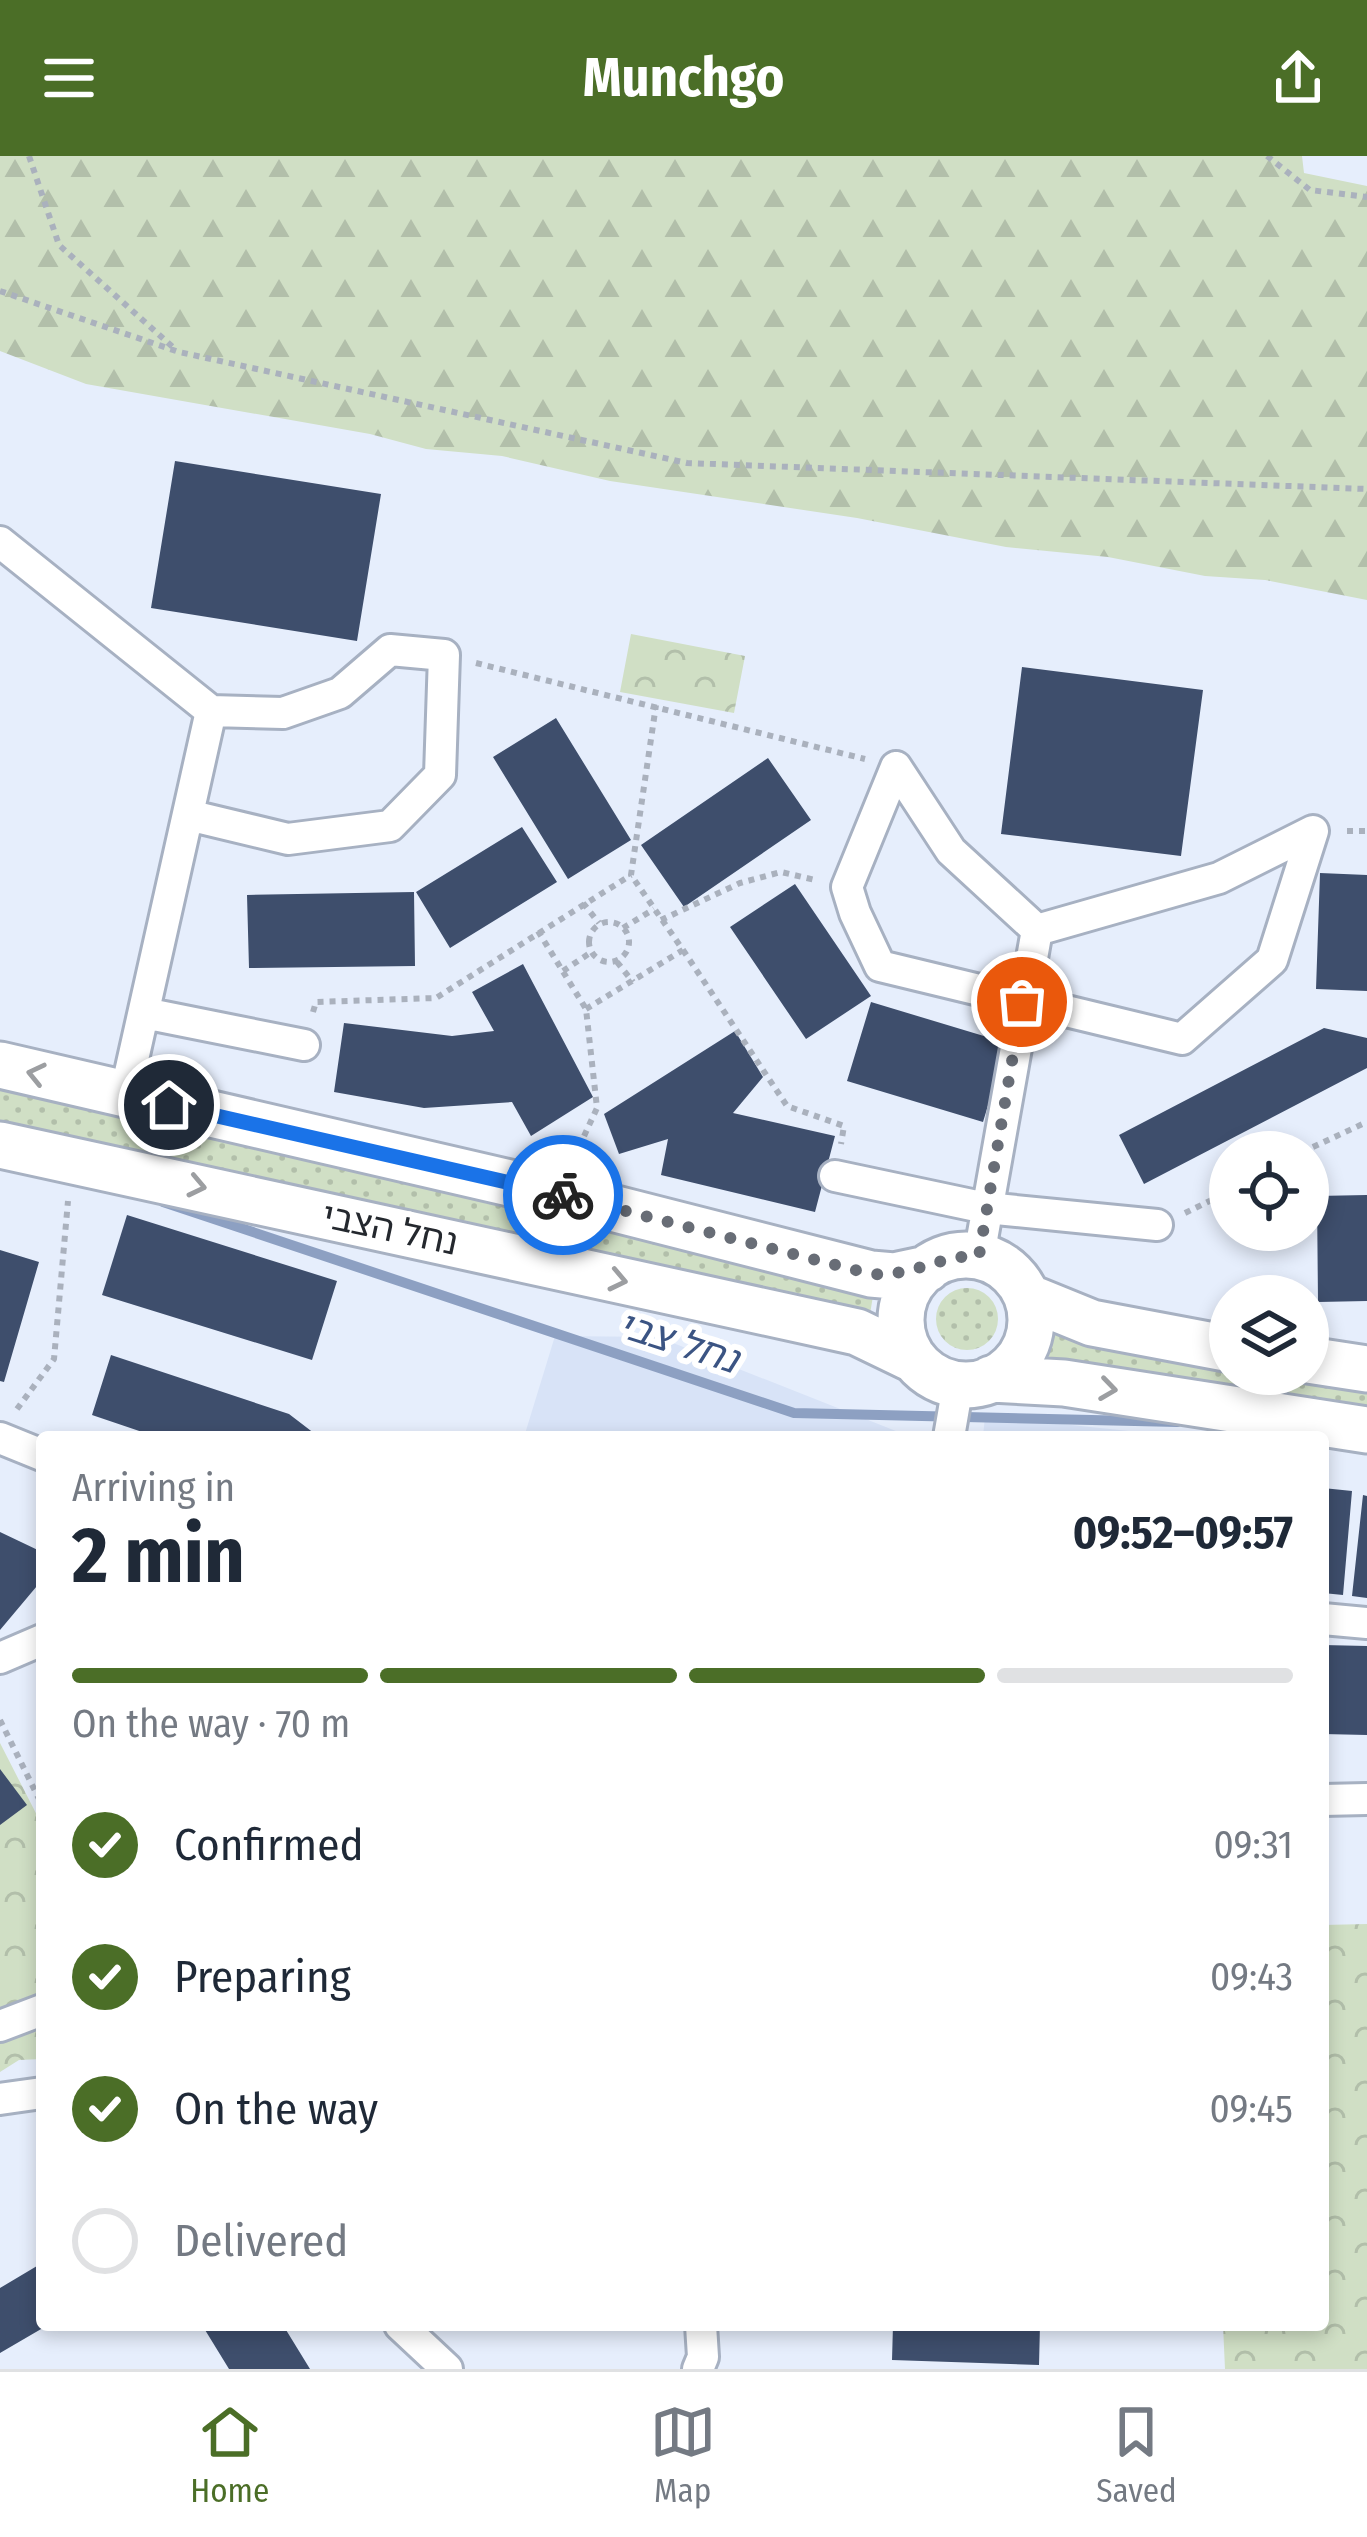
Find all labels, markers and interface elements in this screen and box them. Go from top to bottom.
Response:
icon: menu [36,45,102,111]
icon: share [1265,45,1331,111]
text: Munchgo [583,46,784,110]
pin [971,951,1073,1053]
icon: bag [989,969,1055,1035]
pin [118,1054,220,1156]
one-way arrow [27,1063,47,1088]
icon: home [136,1072,202,1138]
map controls [1209,1131,1329,1395]
button: locate [1209,1131,1329,1251]
courier [503,1135,623,1255]
icon: bike [530,1162,596,1228]
one-way arrow [186,1173,206,1198]
street label: נחל הצבי [318,1193,462,1265]
one-way arrow [608,1266,628,1291]
button: layers [1209,1275,1329,1395]
water label: נחל צבי [612,1301,746,1384]
one-way arrow [1098,1375,1117,1401]
text: Arriving in [72,1465,235,1511]
text: 09:52–09:57 [1073,1506,1293,1560]
text: 2 min [72,1509,245,1603]
text: On the way · 70 m [72,1701,350,1747]
icon: check [72,1812,138,1878]
text: Confirmed [174,1818,364,1872]
text: 09:31 [1214,1822,1293,1868]
icon: check [72,1944,138,2010]
text: Preparing [174,1950,351,2004]
text: 09:43 [1210,1954,1293,2000]
icon: check [72,2076,138,2142]
text: On the way [174,2082,378,2136]
text: 09:45 [1210,2086,1293,2132]
text: Delivered [174,2214,348,2268]
tab: Home [190,2399,269,2511]
tab: Map [650,2399,716,2511]
tab: Saved [1096,2399,1177,2511]

